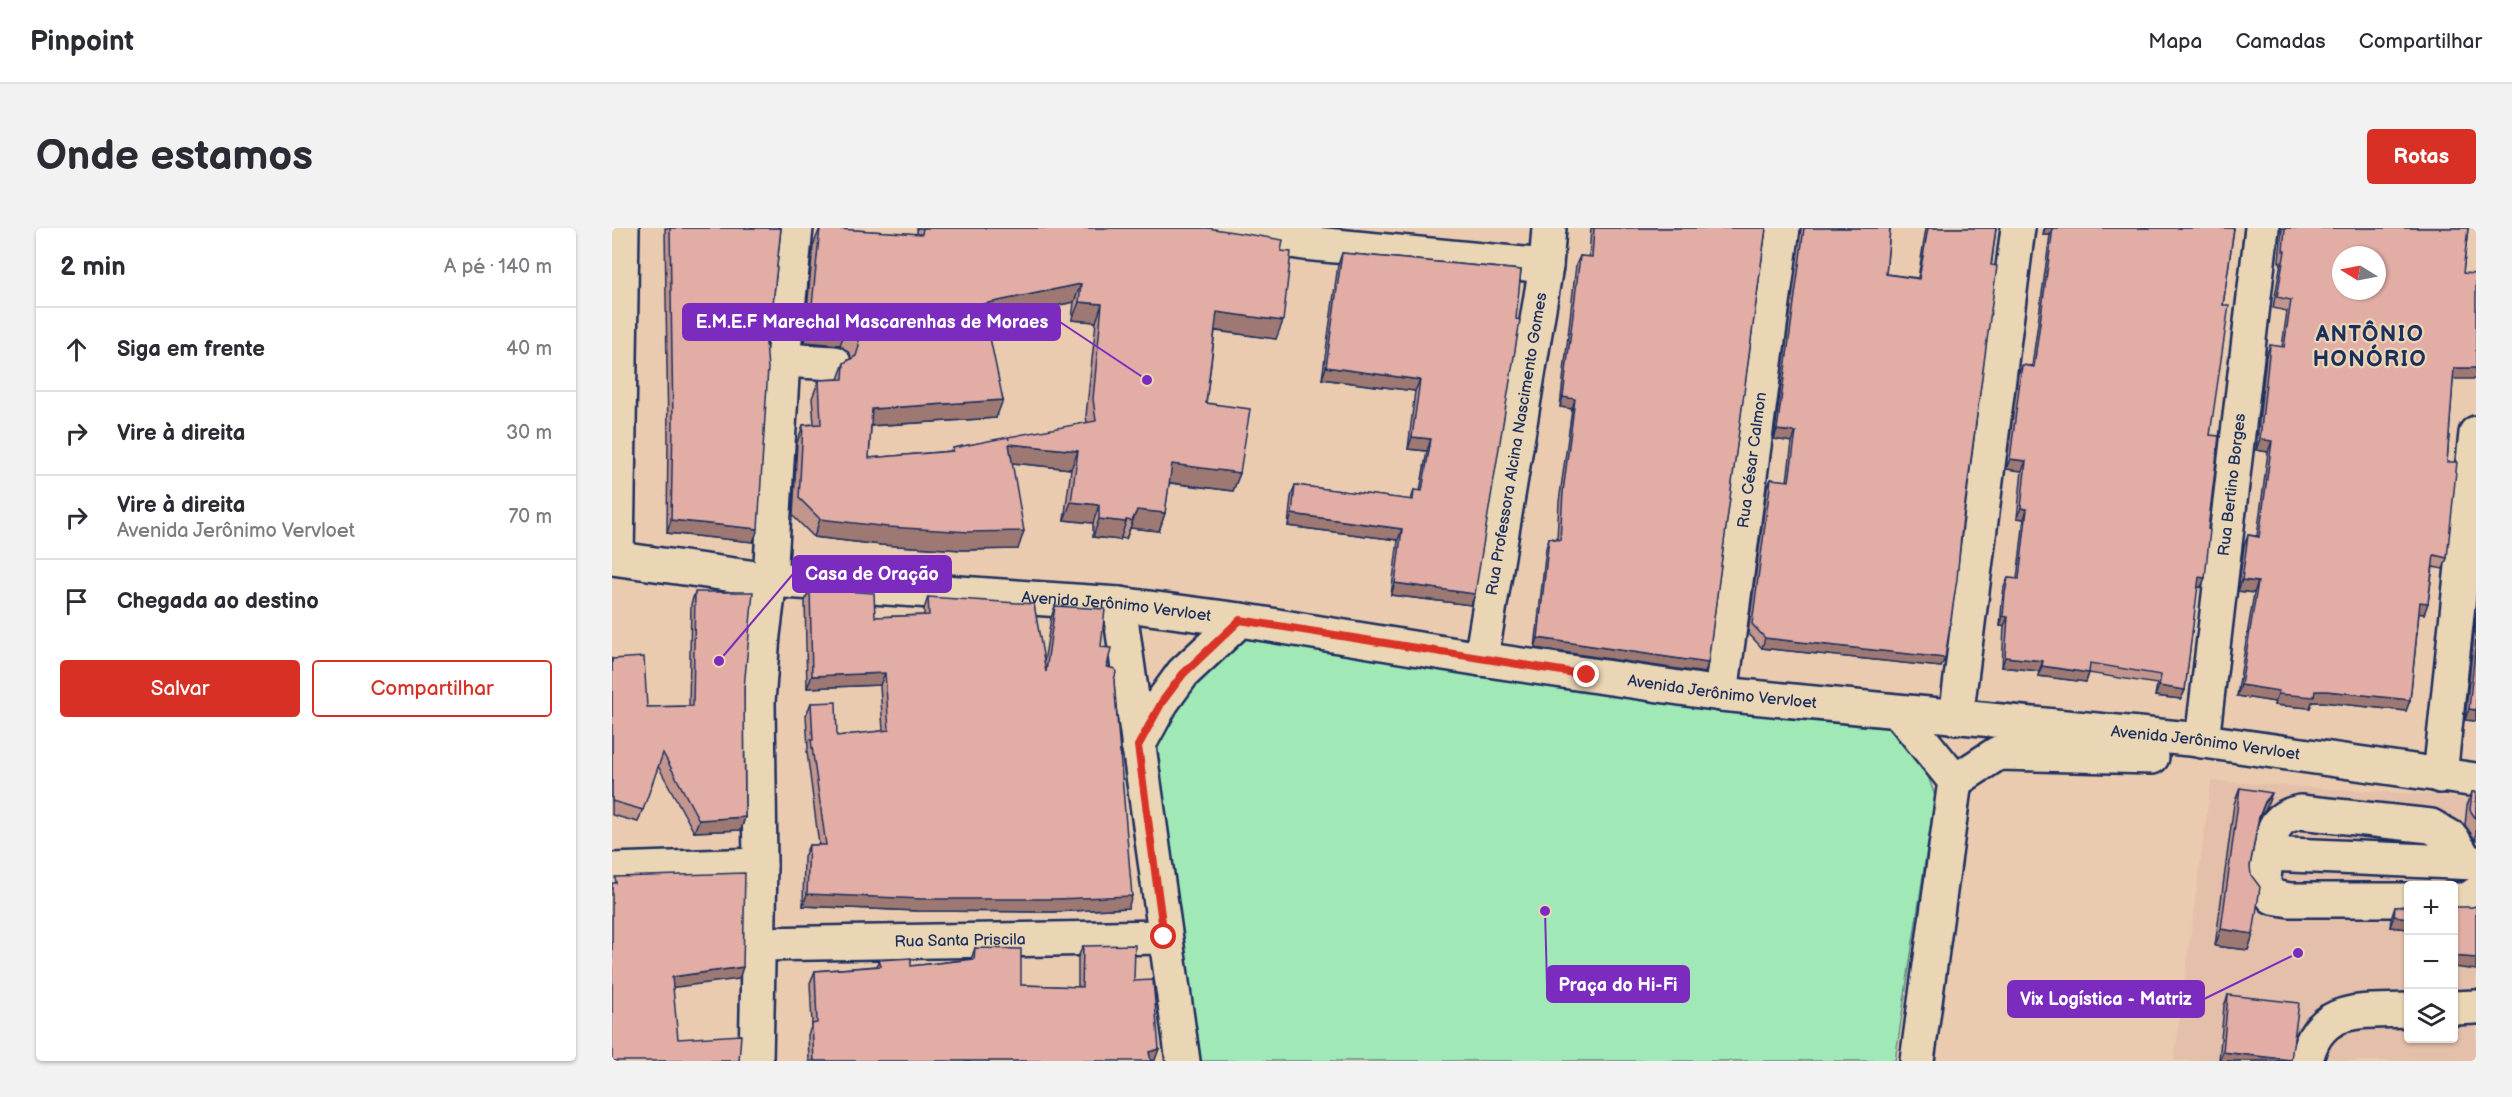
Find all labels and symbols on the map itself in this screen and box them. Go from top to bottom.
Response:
north arrow [2332,246,2386,300]
street label: Rua Professora Alcina Nascimento Gomes [1482,291,1551,597]
callout: E.M.E.F Marechal Mascarenhas de Moraes [683,304,1060,340]
text: E.M.E.F Marechal Mascarenhas de Moraes [696,312,1048,333]
district label: ANTÔNIO HONÓRIO [2313,320,2427,373]
street label: Rua César Calmon [1734,391,1771,529]
street label: Rua Bertino Borges [2214,412,2250,557]
callout: Casa de Oração [793,556,951,592]
text: Casa de Oração [805,564,939,585]
street label: Avenida Jerônimo Vervloet [1021,588,1212,626]
route end [1573,661,1599,687]
street label: Avenida Jerônimo Vervloet [1626,671,1818,713]
street label: Avenida Jerônimo Vervloet [2110,722,2301,764]
route start [1150,923,1176,949]
street label: Rua Santa Priscila [894,930,1026,951]
callout: Praça do Hi-Fi [1547,966,1689,1002]
text: Praça do Hi-Fi [1559,975,1677,996]
callout: Vix Logística - Matriz [2008,981,2204,1017]
text: Vix Logística - Matriz [2020,989,2192,1010]

